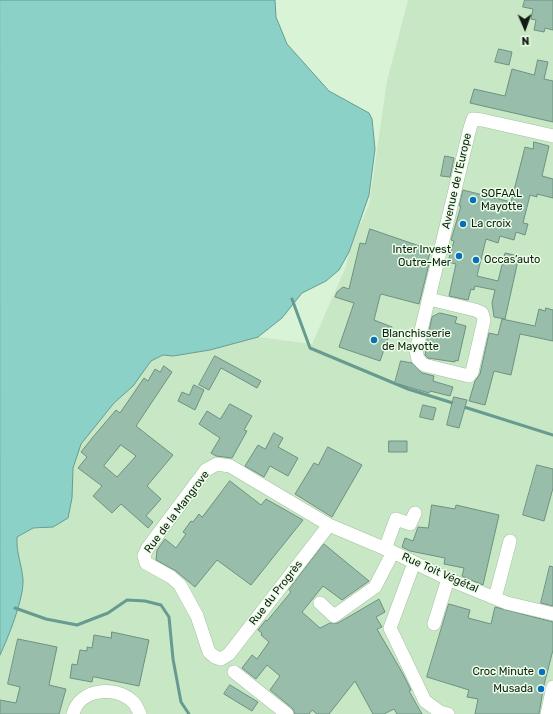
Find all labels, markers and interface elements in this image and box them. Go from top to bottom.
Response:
north arrow [505,8,545,48]
text: N [521,34,530,47]
street label: Avenue de l’Europe [440,132,474,230]
place label: SOFAAL Mayotte [481,187,523,213]
marker: SOFAAL Mayotte [468,195,478,205]
place label: La croix [471,217,511,231]
marker: La croix [458,219,468,229]
place label: Inter Invest Outre-Mer [393,243,451,269]
marker: Inter Invest Outre-Mer [454,251,464,261]
place label: Occas’auto [484,253,540,267]
marker: Occas’auto [471,255,481,265]
place label: Blanchisserie de Mayotte [382,327,451,353]
marker: Blanchisserie de Mayotte [369,335,379,345]
street label: Rue de la Mangrove [142,468,212,556]
street label: Rue Toit Végétal [400,550,480,596]
street label: Rue du Progrès [247,558,305,628]
place label: Croc Minute [472,665,534,679]
marker: Croc Minute [537,667,547,677]
place label: Musada [493,682,533,696]
marker: Musada [536,684,546,694]

